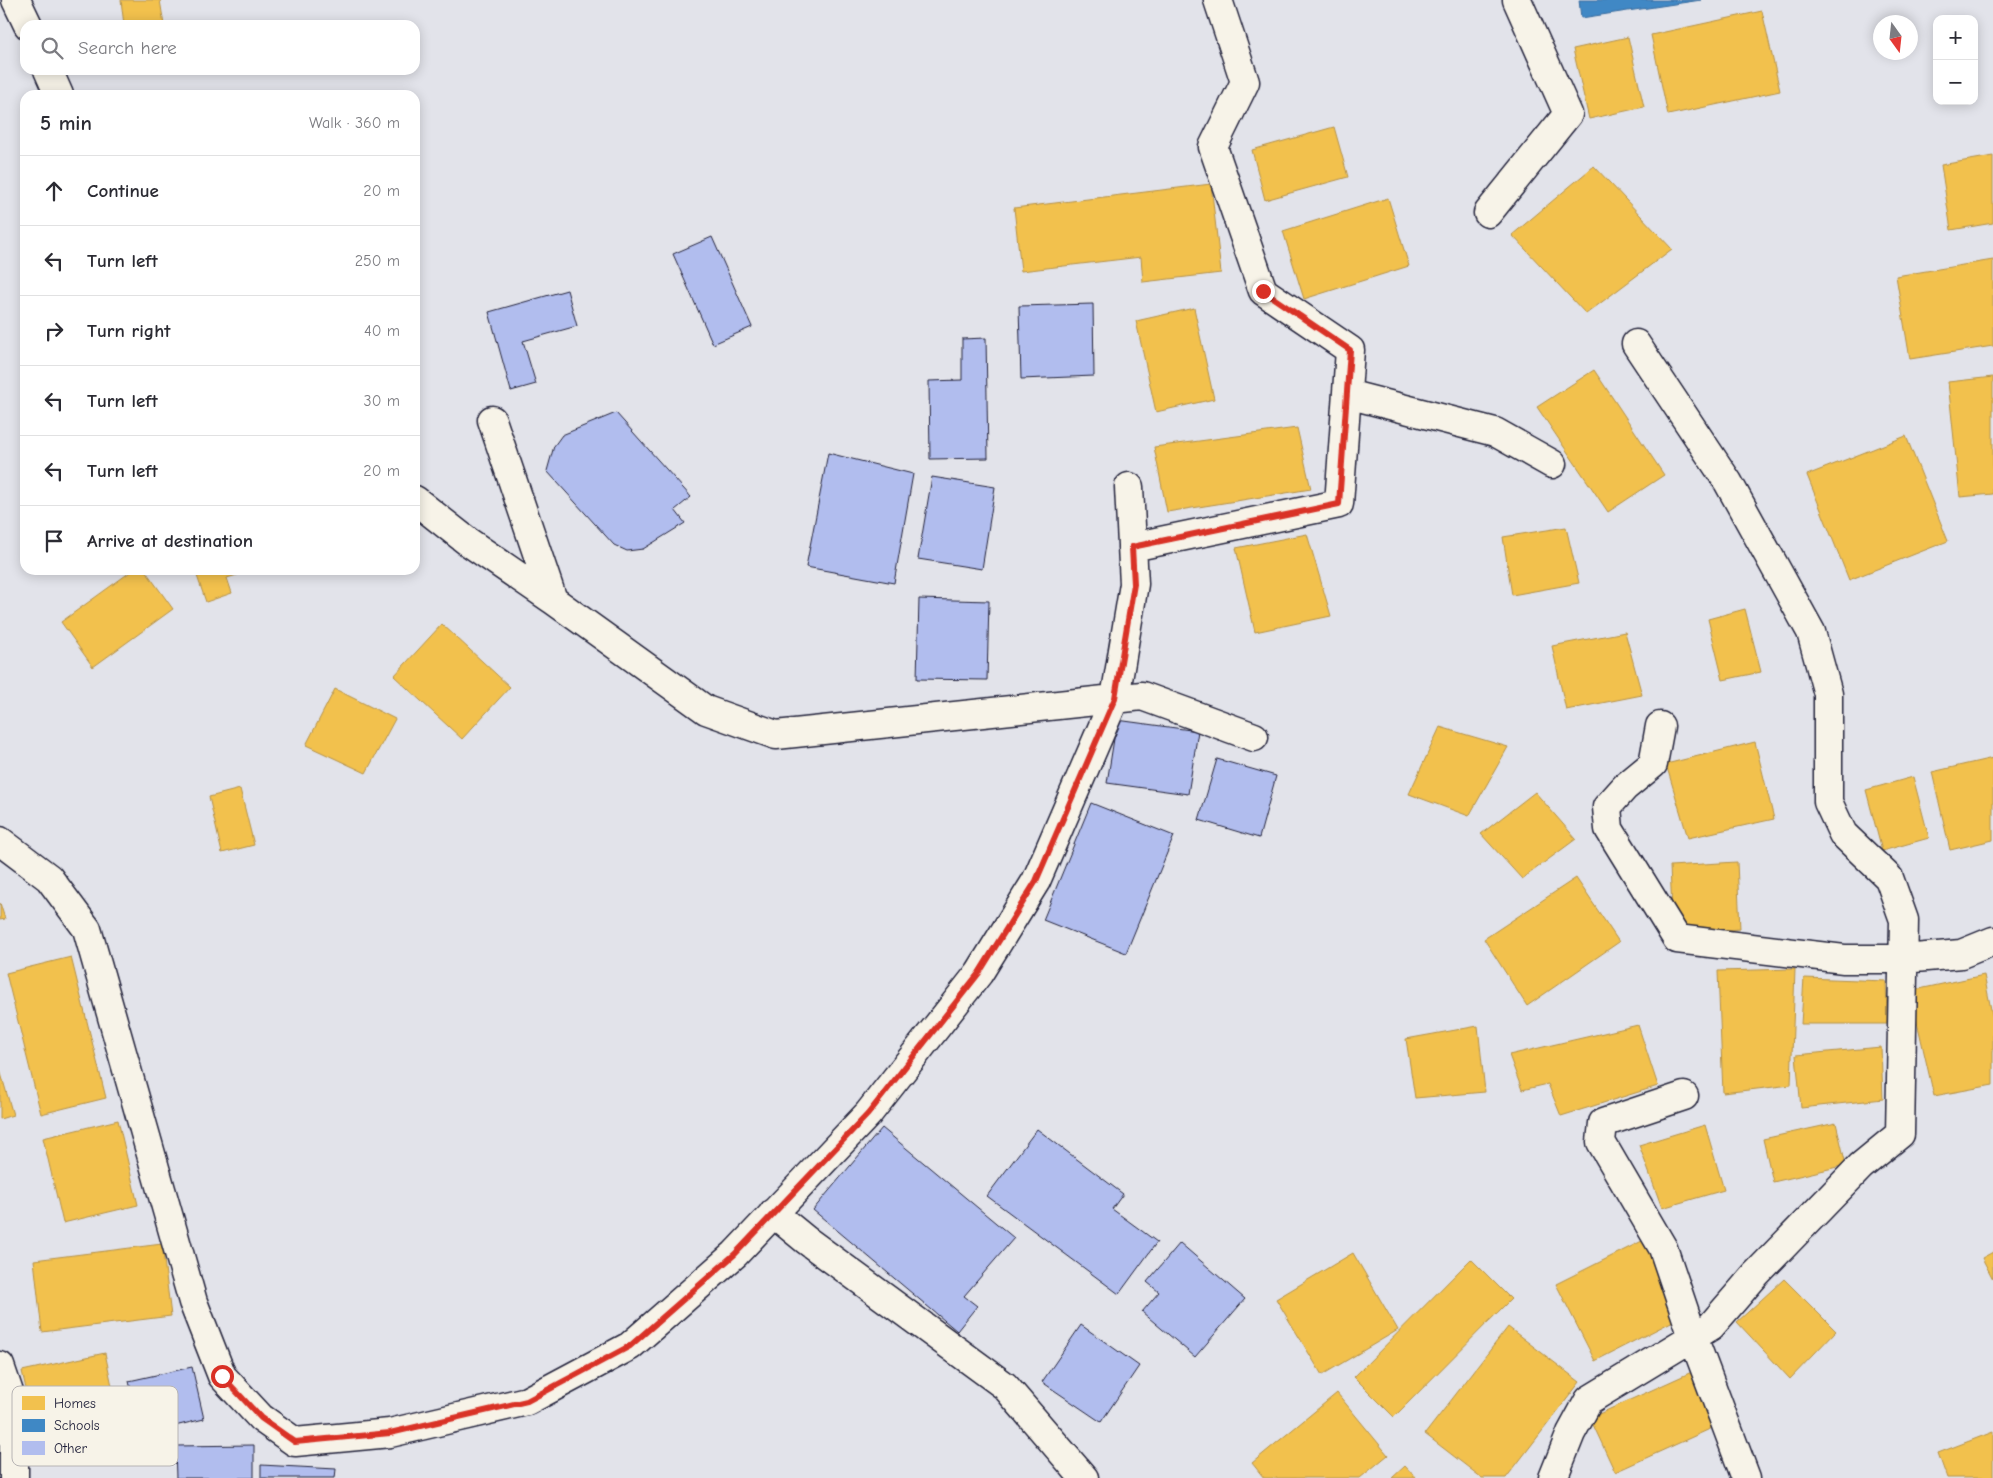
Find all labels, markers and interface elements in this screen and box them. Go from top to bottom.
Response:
north arrow [1873,15,1918,60]
map controls [1933,15,1978,105]
button: + [1933,15,1978,60]
search box [20,20,420,75]
icon: search [38,34,66,62]
text: Search here [78,37,177,59]
button: − [1933,60,1978,105]
text: 5 min [40,111,92,135]
text: Walk · 360 m [309,114,400,132]
icon: ahead [40,177,68,205]
text: Continue [87,180,159,202]
text: 20 m [363,182,400,200]
icon: left [40,247,68,275]
text: Turn left [87,250,158,272]
text: 250 m [355,252,400,270]
route end [1252,280,1275,303]
icon: right [40,317,68,345]
text: Turn right [87,320,171,342]
text: 40 m [364,322,400,340]
icon: left [40,387,68,415]
text: Turn left [87,390,158,412]
text: 30 m [364,392,400,410]
icon: left [40,457,68,485]
text: Turn left [87,460,158,482]
text: 20 m [363,462,400,480]
icon: arrive [40,527,68,555]
text: Arrive at destination [87,530,253,552]
route start [211,1365,234,1388]
legend [12,1386,178,1466]
text: Homes [54,1395,96,1412]
text: Schools [54,1417,100,1434]
text: Other [54,1440,88,1457]

